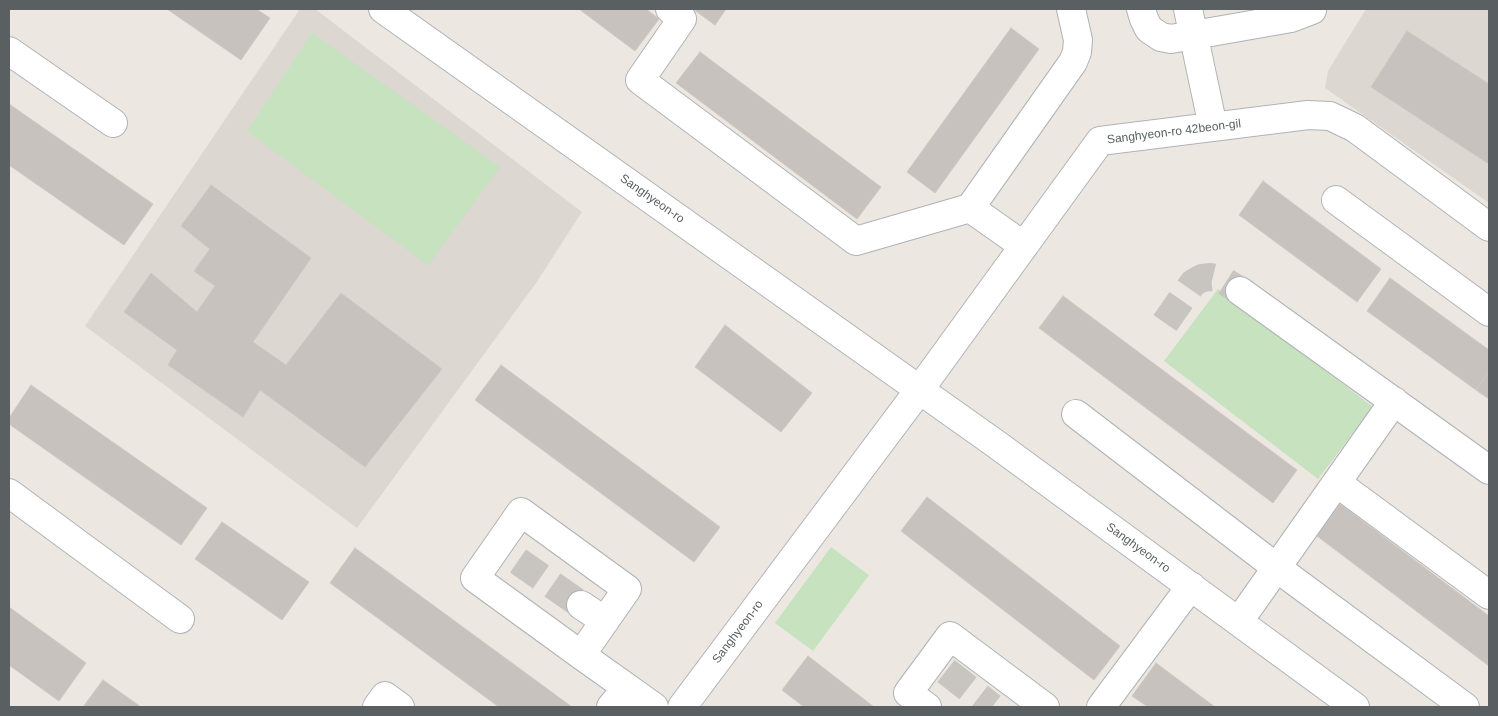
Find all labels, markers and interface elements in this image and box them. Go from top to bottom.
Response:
street label: Sanghyeon-ro 42beon-gil [1106,117,1242,147]
street label: Sanghyeon-ro [617,171,687,227]
street label: Sanghyeon-ro [1103,520,1173,576]
street label: Sanghyeon-ro [710,598,766,666]

